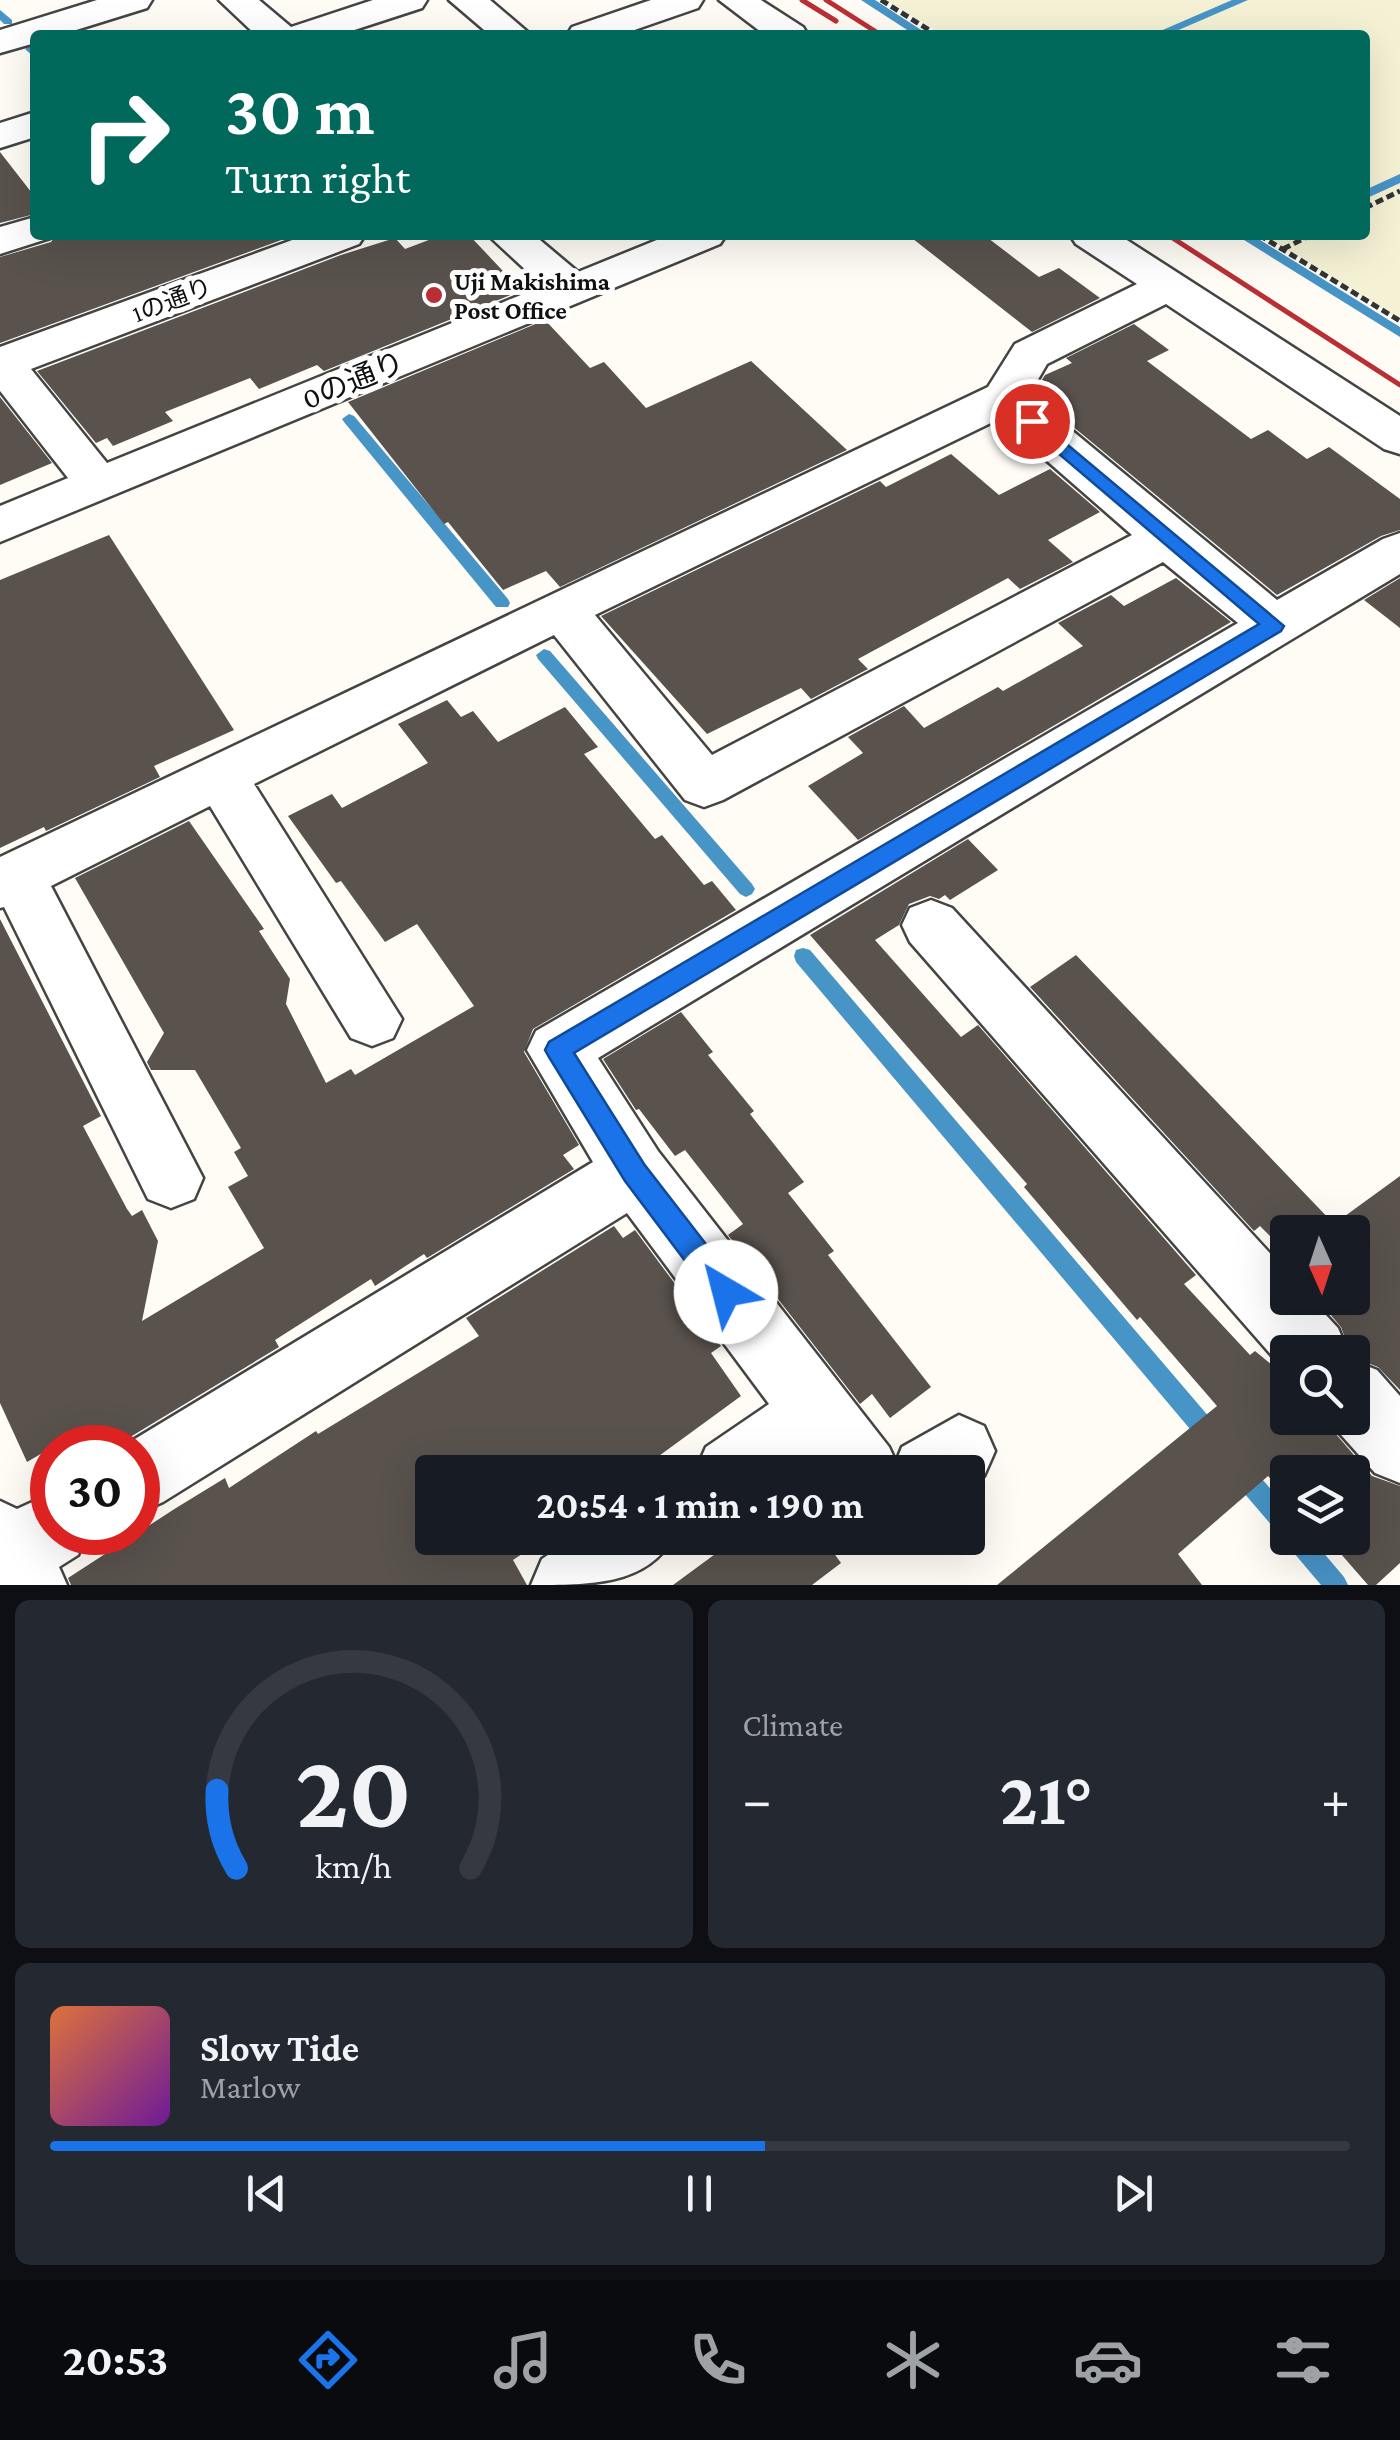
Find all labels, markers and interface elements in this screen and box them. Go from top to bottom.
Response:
icon: right [60,70,190,200]
text: 30 m [225,71,374,149]
text: Turn right [225,153,410,203]
place label: Uji Makishima Post Office [454,268,611,324]
street label: 1の通り [128,272,216,328]
marker: Uji Makishima Post Office [423,284,445,306]
street label: 0の通り [297,345,409,415]
pin [990,379,1075,464]
icon: arrive [1005,394,1060,449]
north arrow [1270,1215,1370,1315]
map controls [1270,1215,1370,1555]
position arrow [674,1240,778,1344]
button: search [1270,1335,1370,1435]
speed limit sign: 30 [30,1425,160,1555]
button: layers [1270,1455,1370,1555]
text: 20:54 · 1 min · 190 m [536,1484,864,1526]
text: Climate [743,1707,843,1743]
text: 20 [296,1733,412,1848]
text: 21° [1000,1757,1093,1840]
text: − [743,1769,772,1830]
text: + [1321,1769,1350,1830]
text: km/h [315,1846,392,1886]
text: Slow Tide [200,2027,359,2069]
text: Marlow [200,2069,300,2105]
icon: previous [239,2166,294,2221]
icon: pause [672,2166,727,2221]
icon: next [1106,2166,1161,2221]
icon: directions [293,2325,363,2395]
icon: music [488,2325,558,2395]
icon: phone [683,2325,753,2395]
icon: climate [878,2325,948,2395]
icon: car [1073,2325,1143,2395]
icon: filters [1268,2325,1338,2395]
text: 20:53 [62,2335,168,2385]

